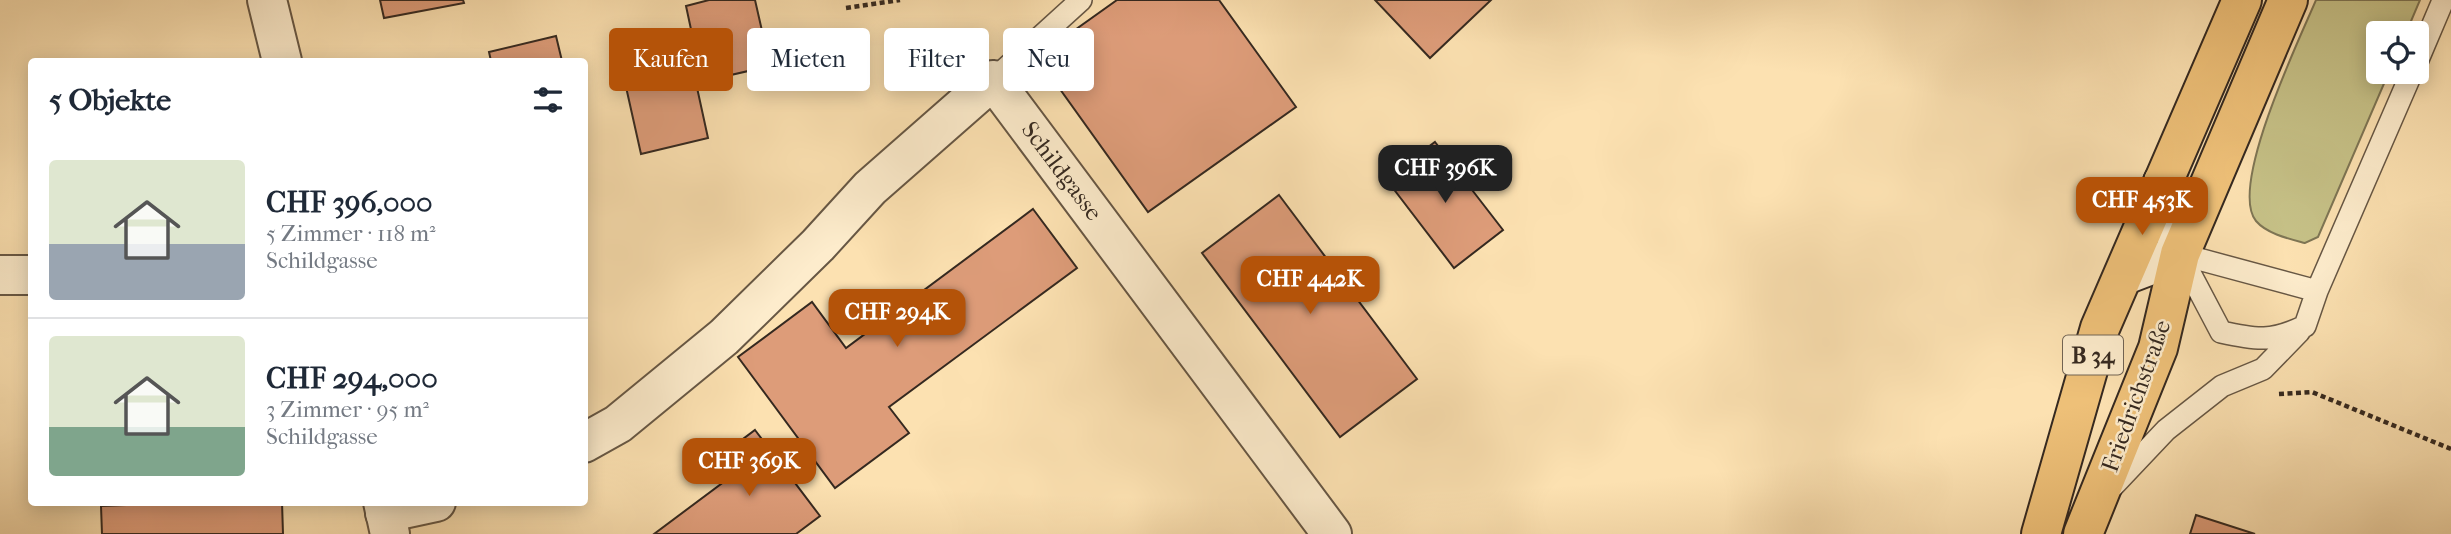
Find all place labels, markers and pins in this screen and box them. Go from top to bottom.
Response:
pin: CHF 396K [1373,146,1517,205]
pin: CHF 453K [2070,177,2214,237]
pin: CHF 442K [1238,256,1382,316]
pin: CHF 294K [825,290,969,349]
pin: CHF 369K [677,438,821,498]

